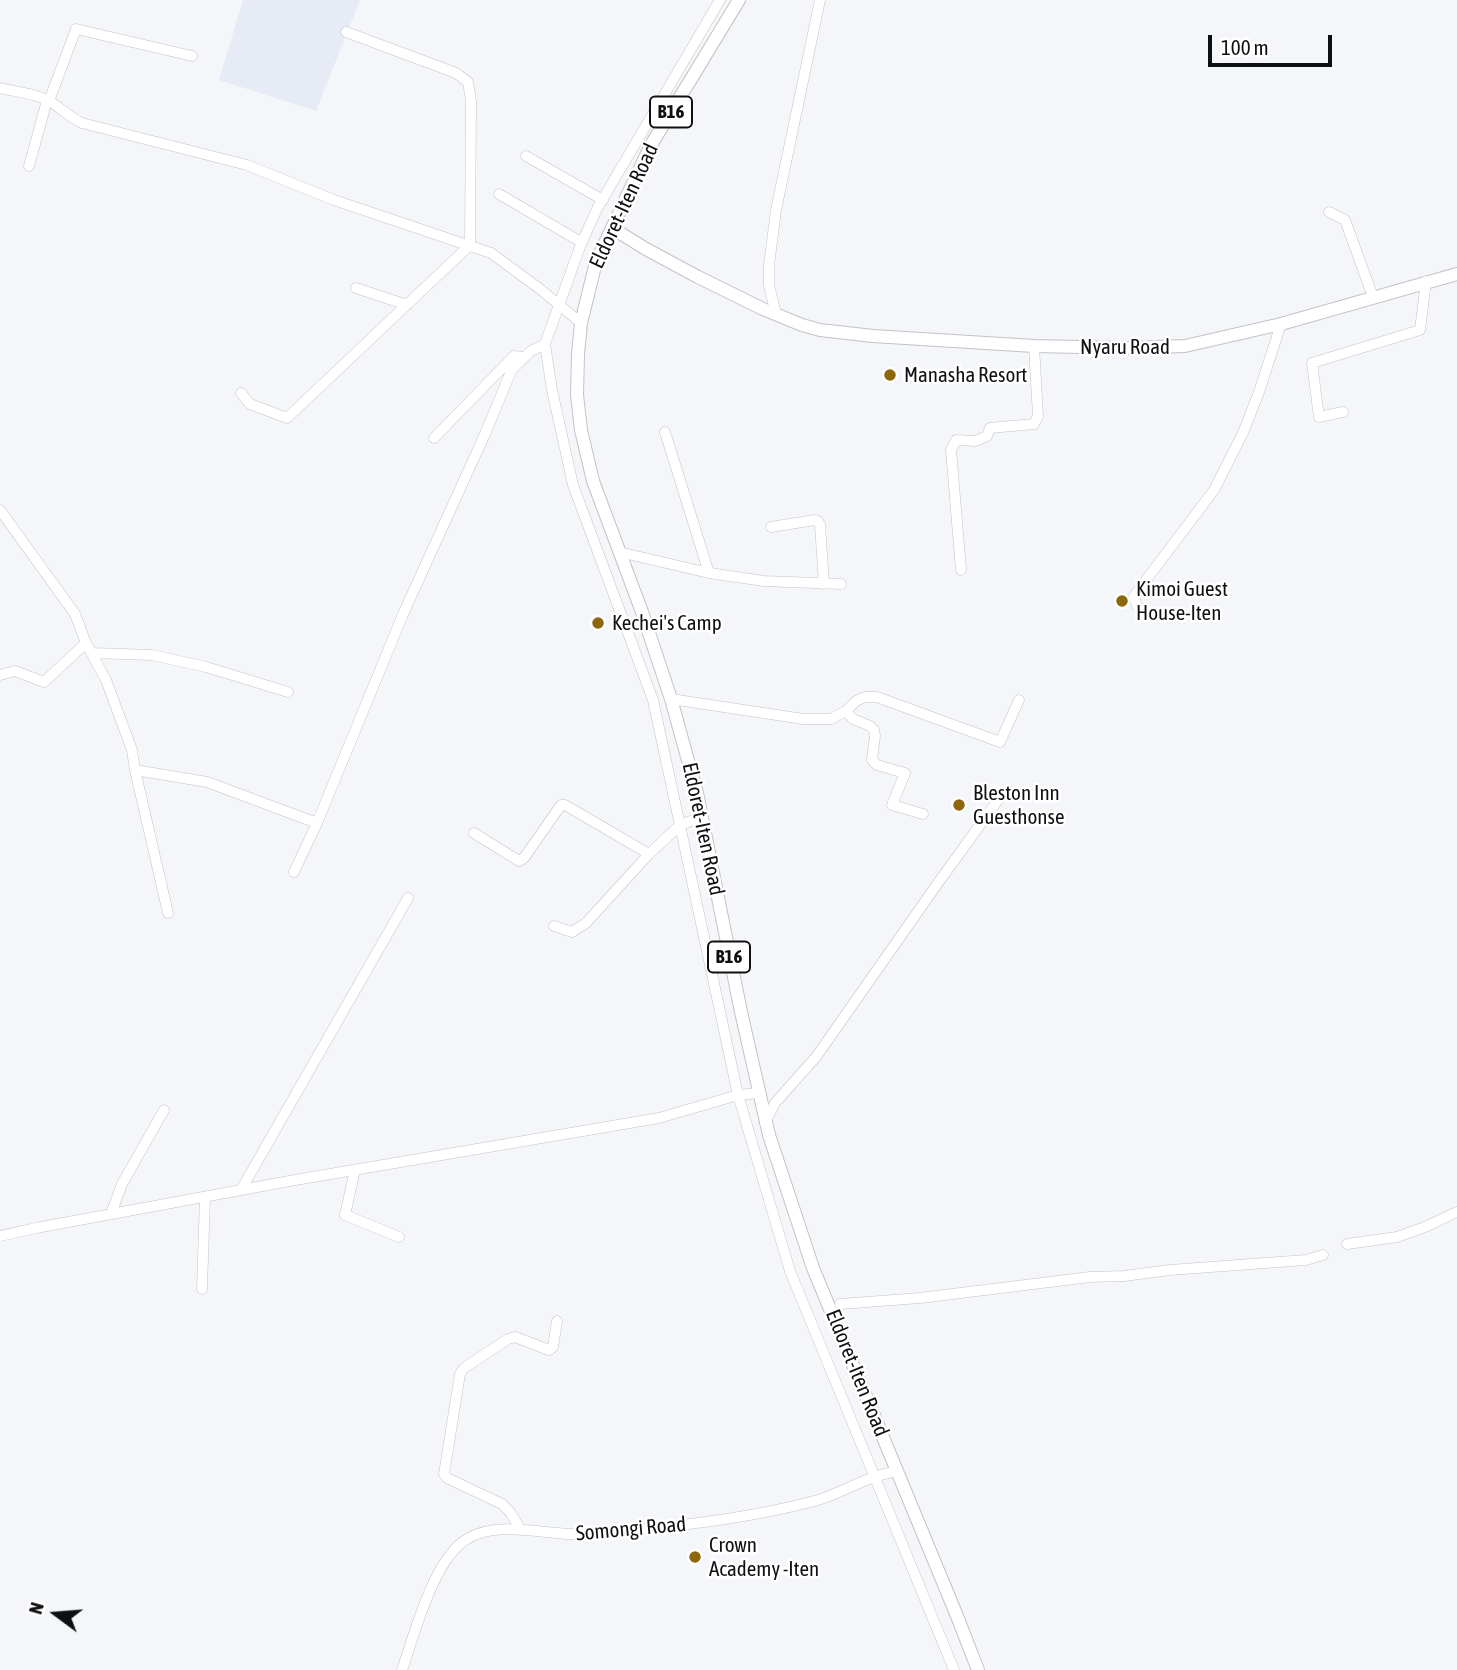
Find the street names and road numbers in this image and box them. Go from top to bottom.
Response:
road number: B16 [650,96,692,128]
street label: Eldoret-Iten Road [584,139,664,273]
street label: Nyaru Road [1080,334,1170,360]
street label: Eldoret-Iten Road [677,760,729,898]
road number: B16 [708,942,750,973]
street label: Eldoret-Iten Road [820,1306,894,1440]
street label: Somongi Road [575,1512,687,1546]

